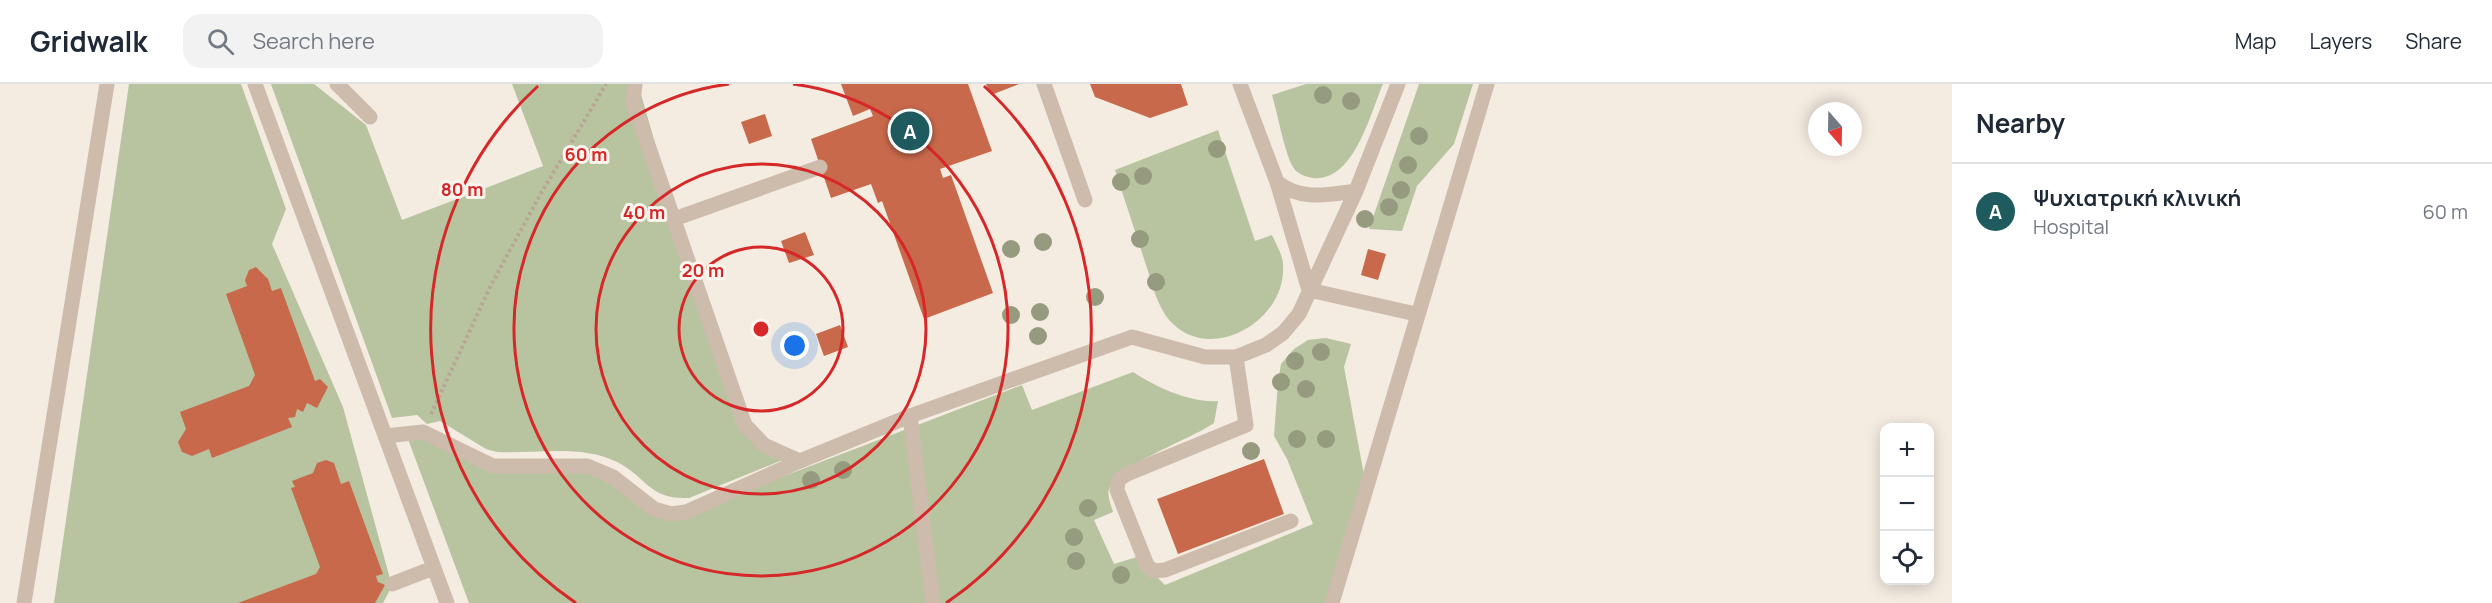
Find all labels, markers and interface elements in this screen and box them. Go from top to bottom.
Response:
search box [183,14,603,68]
text: Gridwalk [30,22,147,60]
icon: search [204,25,237,58]
text: Search here [252,26,375,56]
text: Map [2235,27,2276,55]
text: Layers [2309,27,2372,55]
text: Share [2405,27,2462,55]
north arrow [1808,102,1862,156]
text: Nearby [1976,105,2065,141]
pin: A [890,108,930,154]
text: 60 m [565,142,607,166]
text: 80 m [441,177,483,201]
text: Ψυχιατρική κλινική [2033,183,2241,213]
text: A [1989,198,2002,225]
text: 60 m [2422,198,2468,225]
text: 40 m [623,200,665,224]
text: Hospital [2033,213,2109,240]
text: 20 m [682,258,724,282]
centre of rings [751,319,771,339]
your location [780,331,809,360]
map controls [1880,423,1934,585]
button: + [1880,423,1934,477]
button: − [1880,477,1934,531]
button: locate [1880,531,1934,585]

